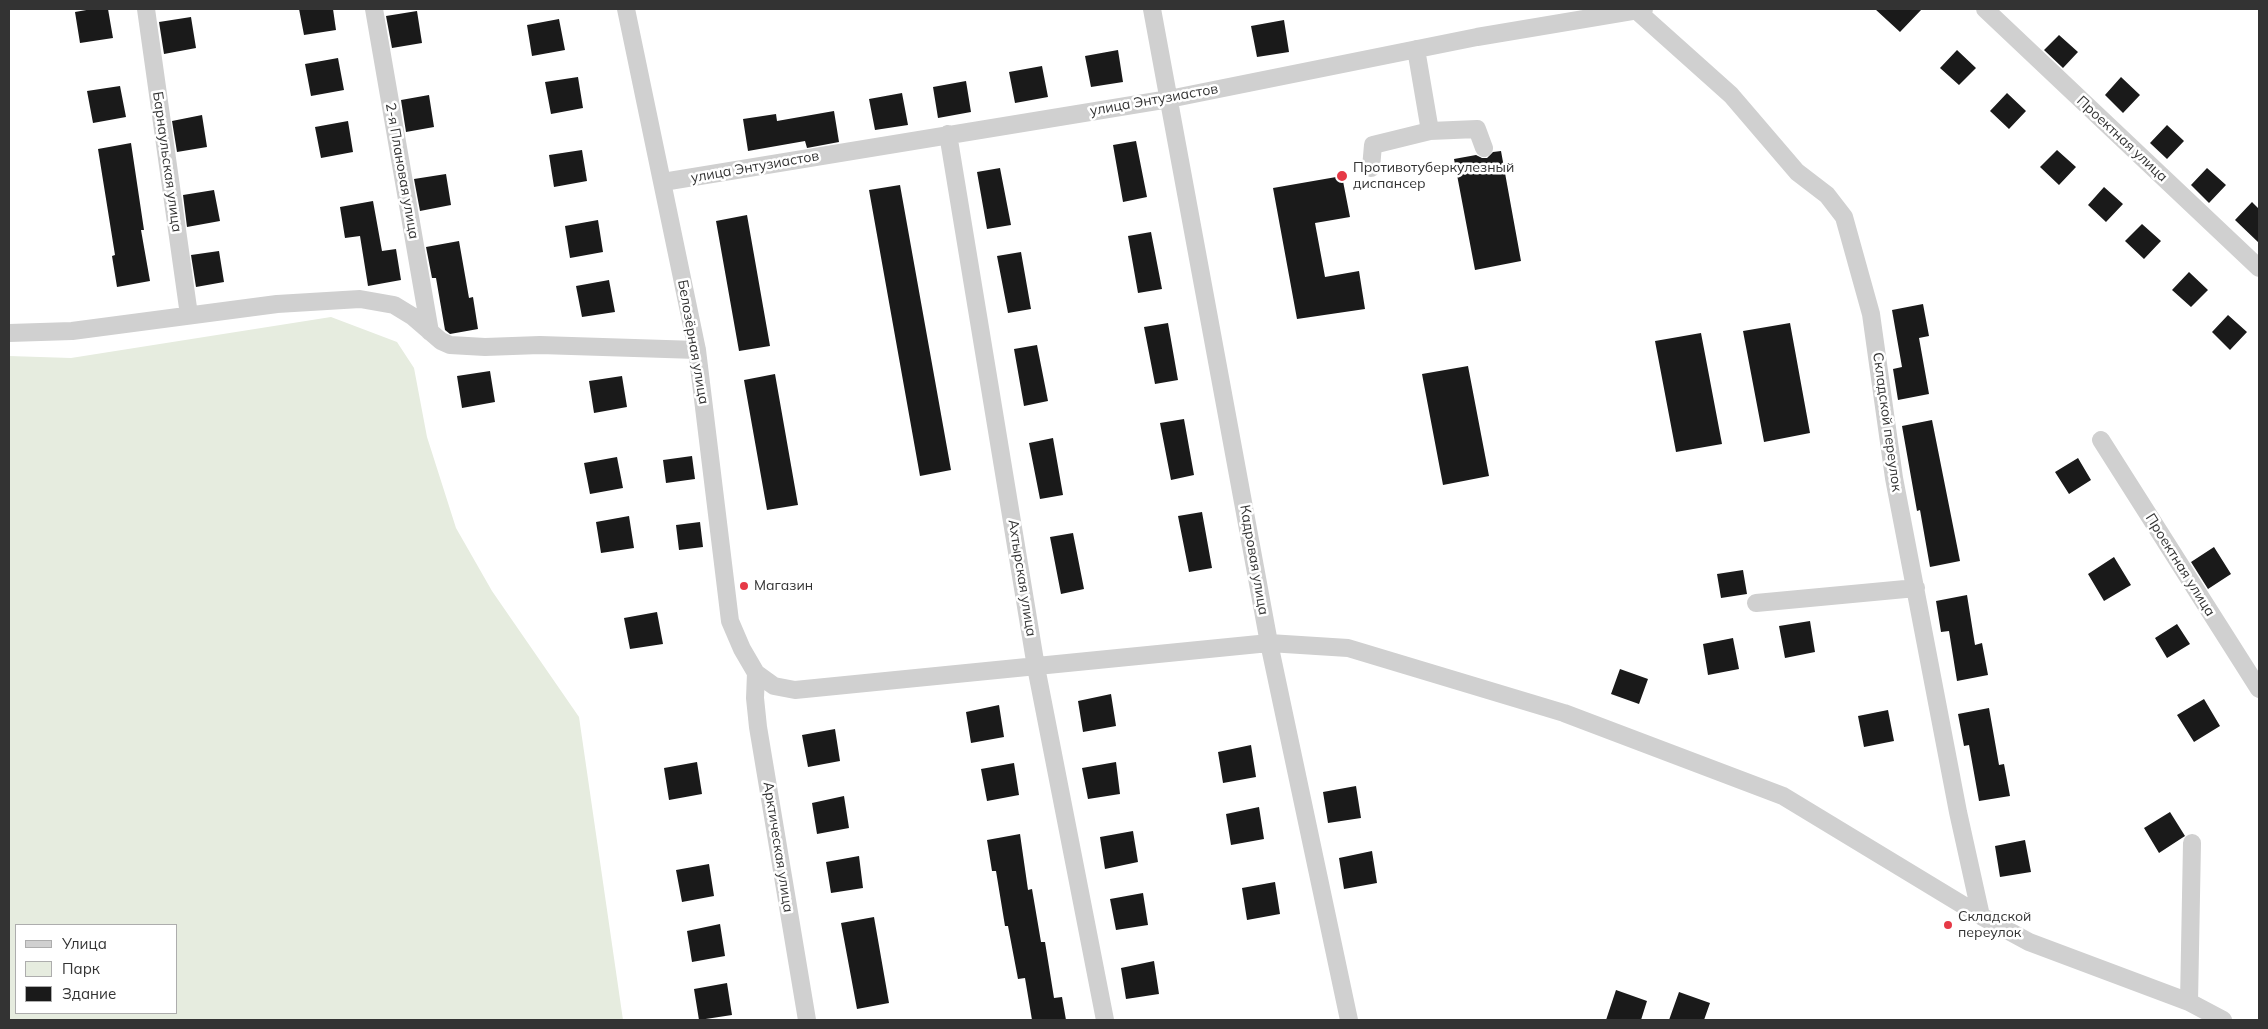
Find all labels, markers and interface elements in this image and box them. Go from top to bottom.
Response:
street label: улица Энтузиастов [1089,80,1219,120]
street label: Барнаульская улица [149,91,185,233]
street label: Проектная улица [2073,93,2171,185]
street label: 2-я Плановая улица [382,101,422,241]
street label: улица Энтузиастов [690,147,820,187]
place label: Противотуберкулезный диспансер [1353,160,1514,192]
marker: Противотуберкулезный диспансер [1335,169,1349,183]
street label: Белозёрная улица [674,278,712,406]
street label: Складской переулок [1869,351,1905,493]
street label: Кадровая улица [1236,504,1272,616]
street label: Проектная улица [2142,510,2218,620]
street label: Ахтырская улица [1004,518,1040,638]
place label: Магазин [754,578,813,594]
marker: Магазин [738,580,750,592]
street label: Арктическая улица [759,781,797,913]
place label: Складской переулок [1958,909,2031,942]
marker: Складской переулок [1942,919,1954,931]
legend [15,924,178,1014]
text: Улица [62,934,107,953]
text: Парк [62,959,100,978]
text: Здание [62,984,116,1003]

